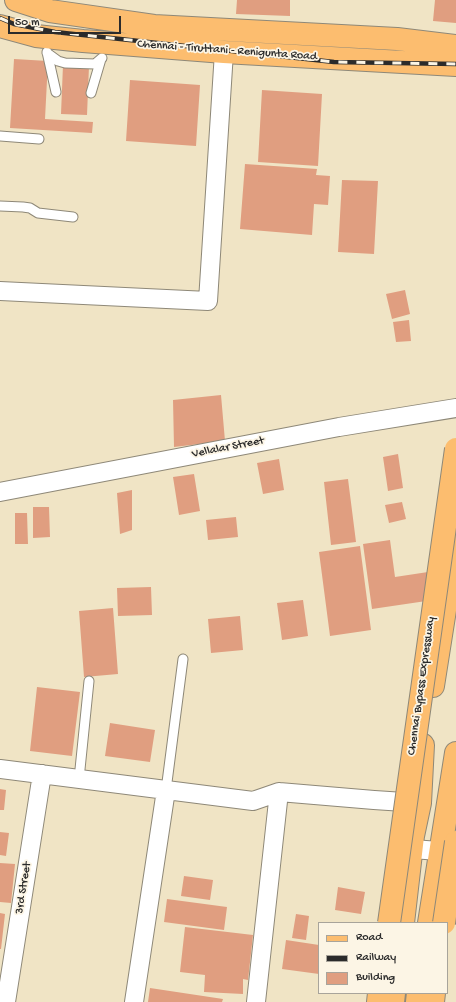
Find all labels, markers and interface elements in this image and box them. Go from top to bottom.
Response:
scale bar [10,8,123,34]
text: 50 m [15,16,40,30]
street label: Chennai - Tiruttani - Renigunta Road [137,38,317,64]
street label: Vellalar Street [191,434,265,462]
street label: Chennai Bypass Expressway [405,616,439,756]
street label: 3rd Street [13,861,35,915]
legend [318,922,448,994]
text: Road [356,931,382,945]
text: Railway [356,951,396,965]
text: Building [356,971,395,985]

